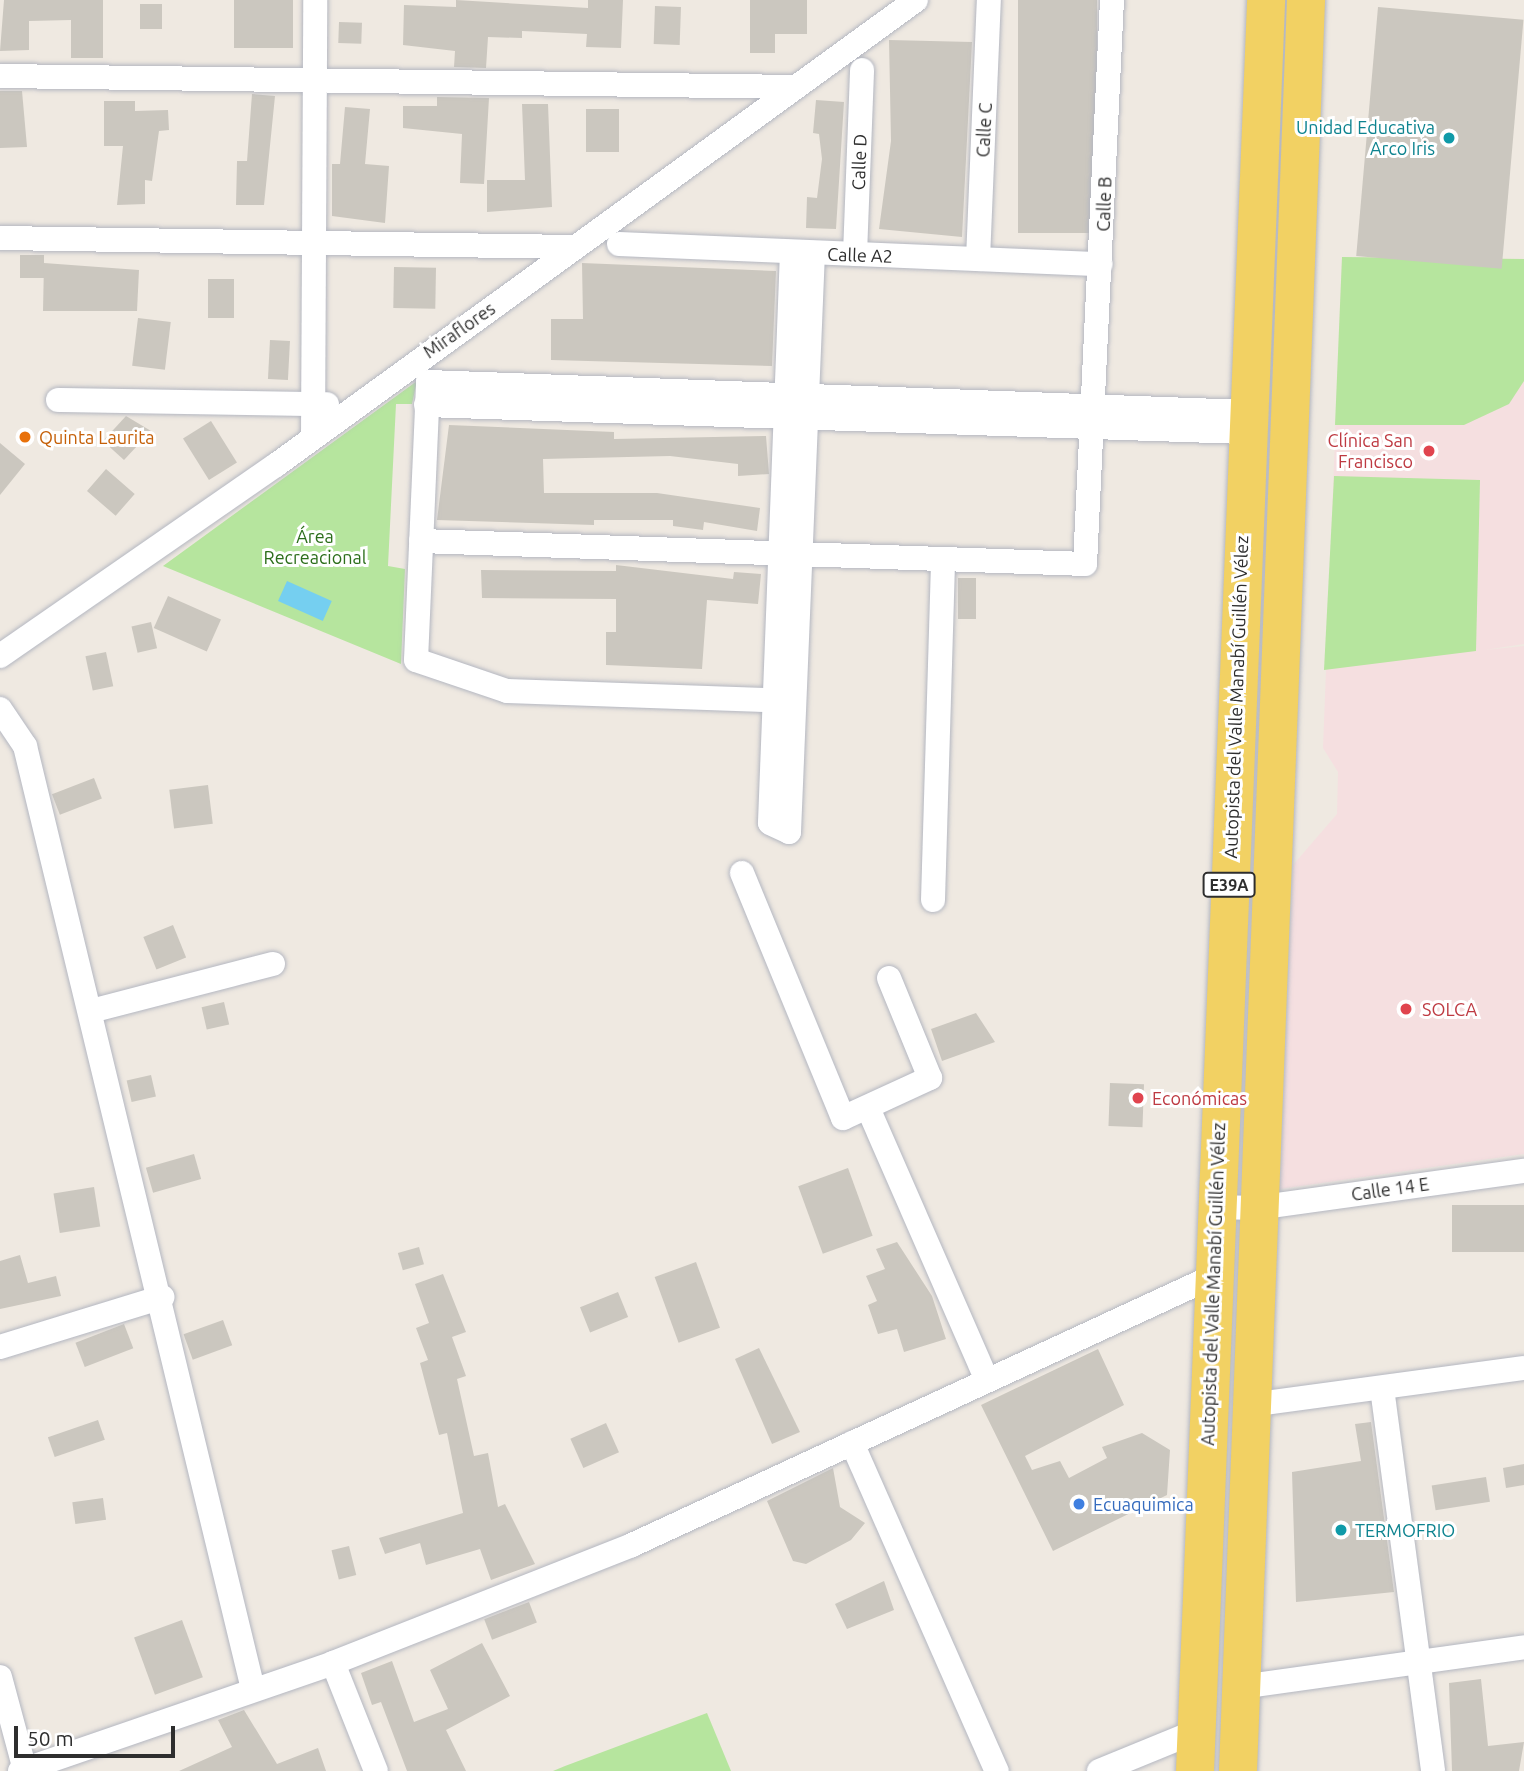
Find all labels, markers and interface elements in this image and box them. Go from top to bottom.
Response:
street label: Calle C [972,102,996,158]
place label: Unidad Educativa Arco Iris [1296,117,1435,160]
marker: Unidad Educativa Arco Iris [1441,130,1457,146]
street label: Calle D [847,133,871,191]
street label: Calle B [1092,176,1116,232]
street label: Calle A2 [827,243,893,267]
street label: Miraflores [419,297,499,363]
place label: Quinta Laurita [39,426,155,448]
marker: Quinta Laurita [17,429,33,445]
place label: Clínica San Francisco [1328,430,1413,472]
marker: Clínica San Francisco [1419,441,1439,461]
park label: Área Recreacional [264,526,366,568]
street label: Autopista del Valle Manabí Guillén Vélez [1220,535,1252,859]
road number: E39A [1201,872,1257,898]
place label: SOLCA [1422,998,1477,1020]
marker: SOLCA [1396,999,1416,1019]
place label: Económicas [1152,1087,1247,1109]
marker: Económicas [1130,1090,1146,1106]
street label: Autopista del Valle Manabí Guillén Vélez [1197,1122,1229,1446]
street label: Calle 14 E [1350,1173,1430,1205]
place label: Ecuaquimica [1093,1493,1194,1515]
marker: Ecuaquimica [1071,1496,1087,1512]
place label: TERMOFRIO [1355,1519,1455,1541]
marker: TERMOFRIO [1333,1522,1349,1538]
scale bar [18,1712,178,1756]
text: 50 m [27,1726,74,1750]

